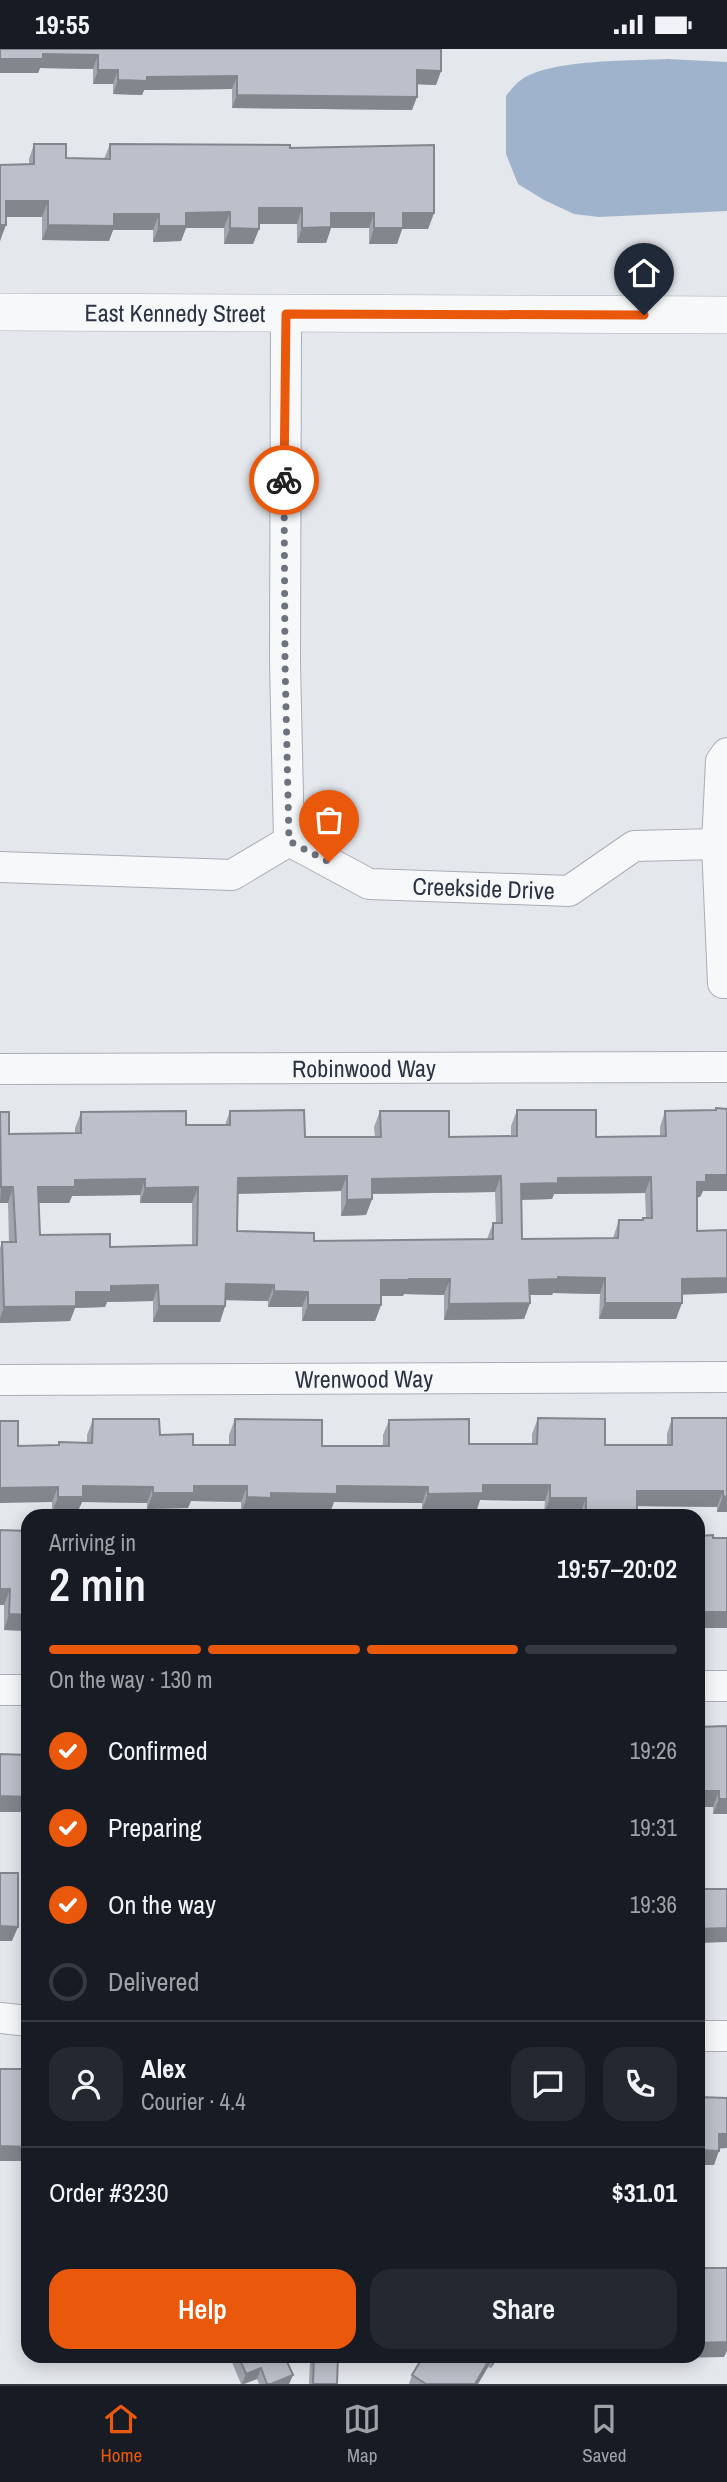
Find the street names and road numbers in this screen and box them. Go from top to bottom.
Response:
street label: East Kennedy Street [85,296,266,329]
street label: Creekside Drive [412,870,555,906]
street label: Robinwood Way [292,1052,436,1084]
street label: Wrenwood Way [295,1362,433,1395]

